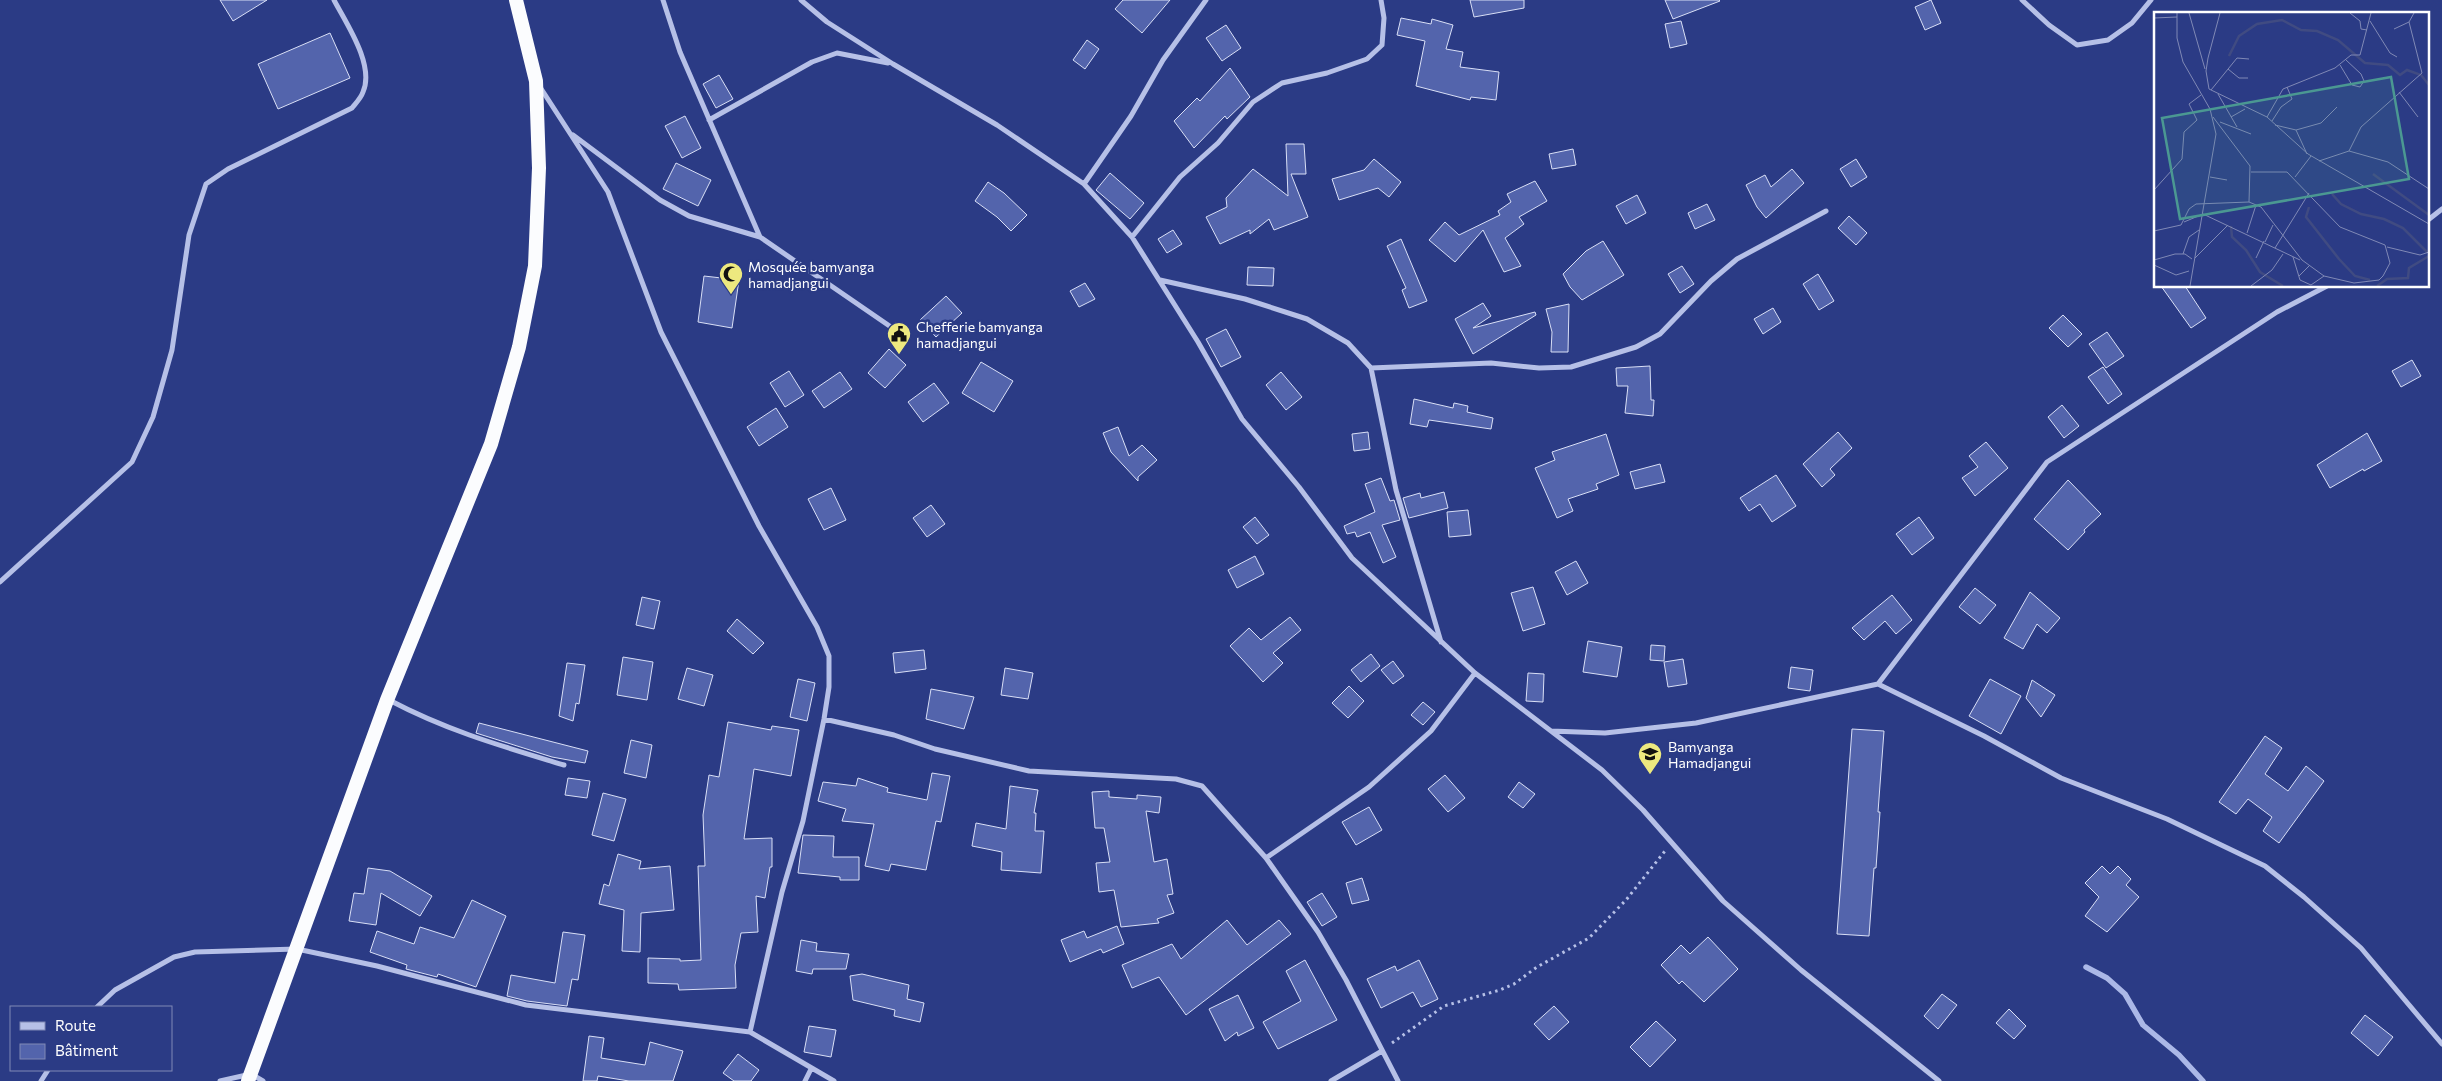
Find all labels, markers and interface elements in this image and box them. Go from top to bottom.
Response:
inset map [2154,12,2430,288]
place label: Mosquée bamyanga hamadjangui [748,258,874,291]
mosque icon: Mosquée bamyanga hamadjangui [718,261,744,295]
place label: Chefferie bamyanga hamadjangui [916,318,1043,351]
public building icon: Chefferie bamyanga hamadjangui [886,321,912,355]
place label: Bamyanga Hamadjangui [1668,738,1751,771]
school or university icon: Bamyanga Hamadjangui [1637,741,1663,775]
legend [10,1006,172,1071]
text: Route [55,1016,96,1034]
text: Bâtiment [55,1041,118,1059]

